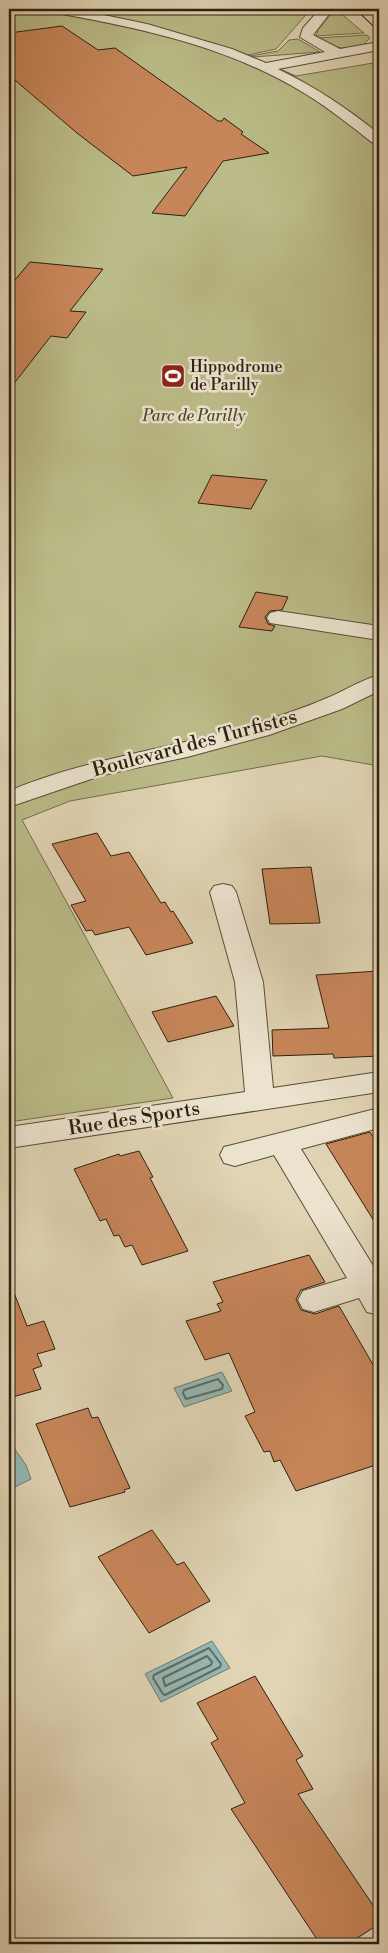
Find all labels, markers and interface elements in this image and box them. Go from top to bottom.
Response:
place label: Hippodrome de Parilly [190,357,282,395]
sports icon: Hippodrome de Parilly [160,363,186,389]
park label: Parc de Parilly [142,406,246,426]
street label: Boulevard des Turfistes [89,705,300,784]
street label: Rue des Sports [66,1096,202,1142]

